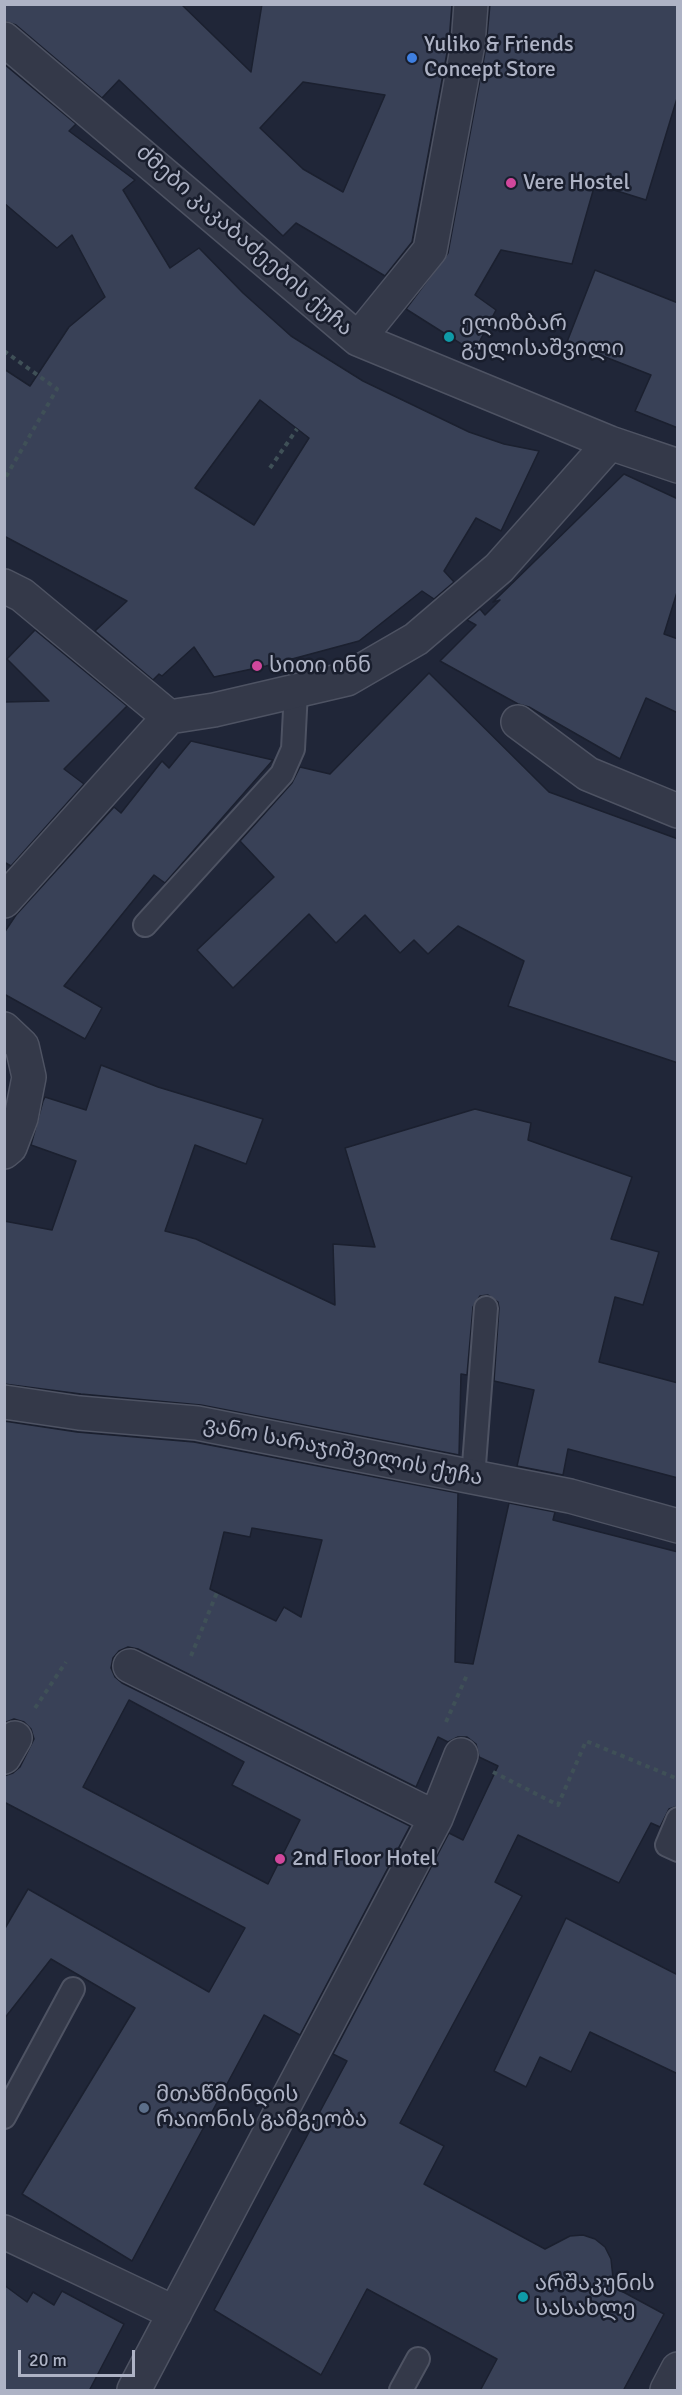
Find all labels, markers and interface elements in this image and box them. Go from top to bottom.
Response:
place label: Yuliko & Friends Concept Store [424,32,574,84]
marker: Yuliko & Friends Concept Store [405,51,419,65]
street label: ძმები კაკაბაძეების ქუჩა [130,140,358,342]
place label: Vere Hostel [523,170,630,196]
marker: Vere Hostel [504,176,518,190]
place label: ელიზბარ გულისაშვილი [461,311,624,362]
marker: ელიზბარ გულისაშვილი [442,330,456,344]
place label: სითი ინნ [269,653,371,679]
marker: სითი ინნ [250,659,264,673]
street label: ვანო სარაჯიშვილის ქუჩა [201,1412,485,1492]
place label: 2nd Floor Hotel [292,1846,437,1872]
marker: 2nd Floor Hotel [273,1852,287,1866]
place label: მთაწმინდის რაიონის გამგეობა [156,2082,367,2134]
marker: მთაწმინდის რაიონის გამგეობა [137,2101,151,2115]
place label: არშაკუნის სასახლე [535,2271,655,2322]
marker: არშაკუნის სასახლე [516,2290,530,2304]
scale bar [21,2338,138,2376]
text: 20 m [29,2349,67,2371]

